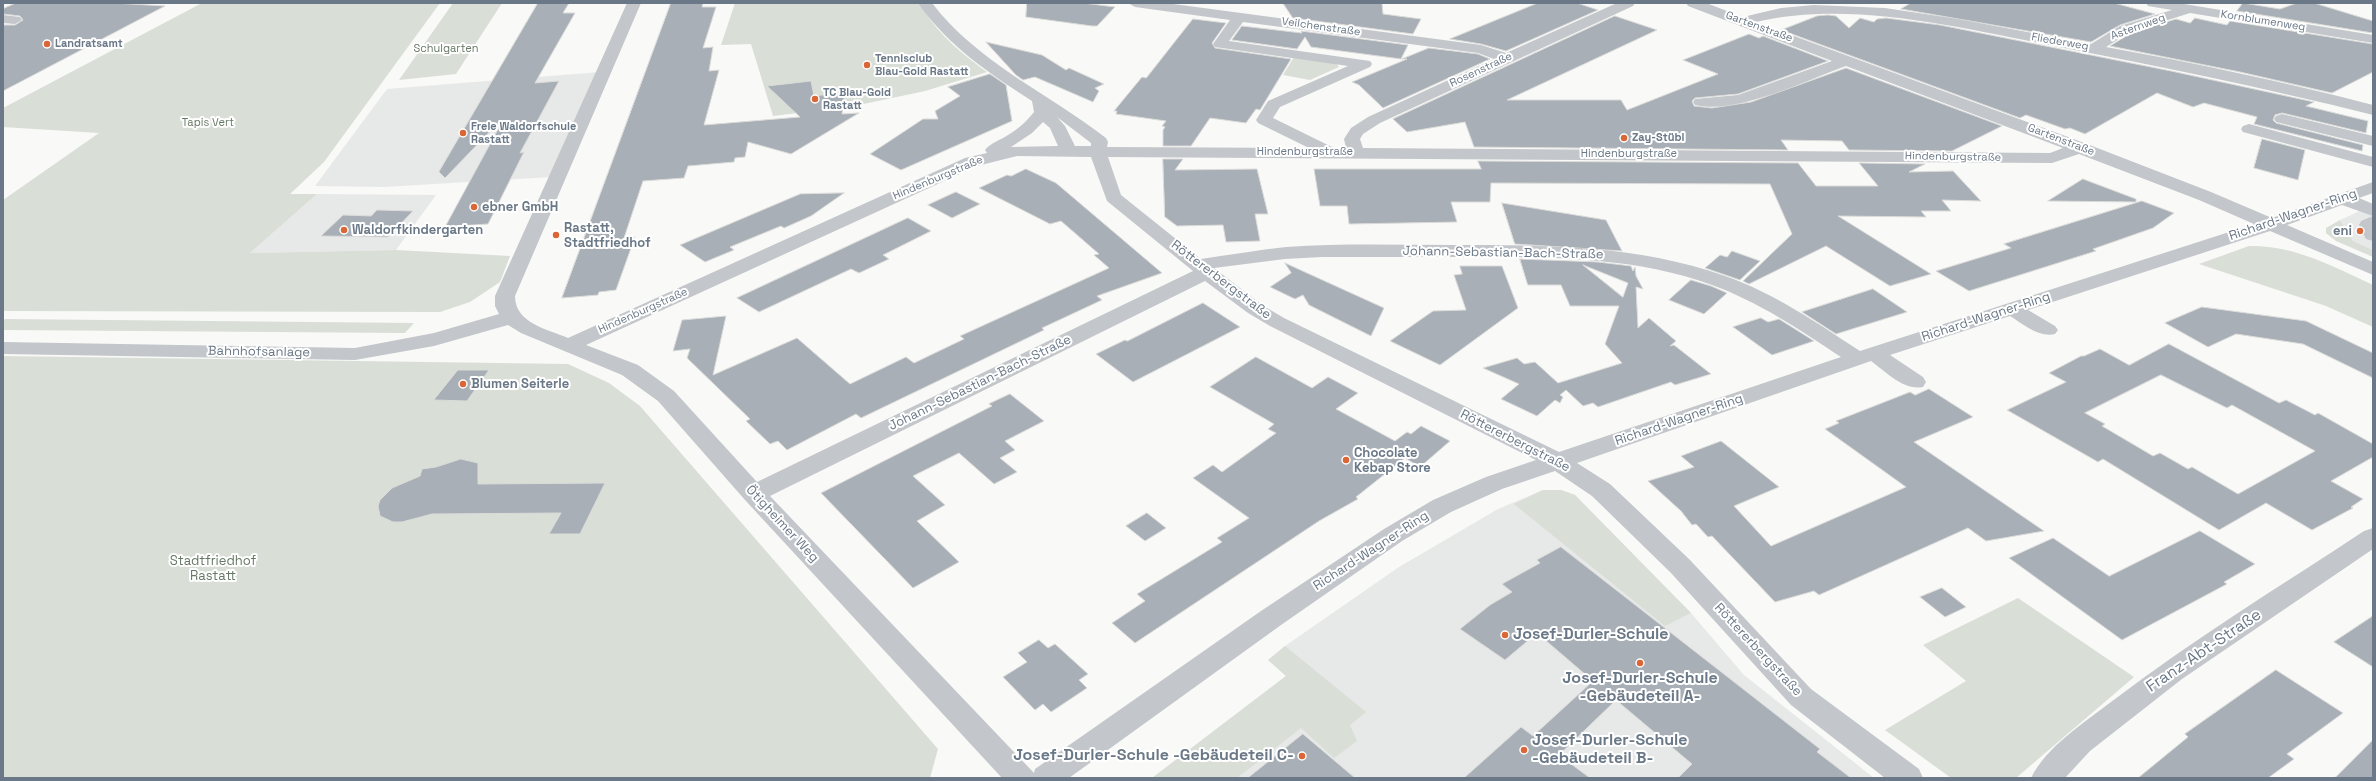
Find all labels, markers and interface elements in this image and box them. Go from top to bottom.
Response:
street label: Kornblumenweg [2220,8,2306,34]
street label: Gartenstraße [1724,9,1794,45]
street label: Asternweg [2109,11,2167,43]
street label: Veilchenstraße [1281,15,1361,39]
street label: Fliederweg [2030,30,2090,54]
place label: Landratsamt [55,37,123,51]
marker: Landratsamt [42,39,52,49]
park label: Schulgarten [413,42,479,56]
street label: Rosenstraße [1448,50,1514,90]
place label: Tennisclub Blau-Gold Rastatt [875,52,969,78]
marker: Tennisclub Blau-Gold Rastatt [862,60,872,70]
place label: TC Blau-Gold Rastatt [823,86,891,112]
marker: TC Blau-Gold Rastatt [810,94,820,104]
park label: Tapis Vert [182,116,234,130]
place label: Freie Waldorfschule Rastatt [471,120,576,146]
street label: Gartenstraße [2026,121,2096,159]
marker: Freie Waldorfschule Rastatt [458,128,468,138]
place label: Zay-Stübl [1632,131,1684,145]
marker: Zay-Stübl [1619,133,1629,143]
street label: Hindenburgstraße [1257,145,1353,159]
street label: Hindenburgstraße [1581,147,1677,161]
street label: Hindenburgstraße [1905,150,2001,164]
street label: Hindenburgstraße [891,153,985,203]
street label: Richard-Wagner-Ring [2227,186,2359,244]
place label: ebner GmbH [482,199,558,215]
marker: ebner GmbH [469,202,479,212]
place label: Rastatt, Stadtfriedhof [564,220,651,251]
place label: Waldorfkindergarten [352,222,483,238]
place label: eni [2333,223,2352,239]
marker: Waldorfkindergarten [339,225,349,235]
marker: eni [2355,226,2365,236]
marker: Rastatt, Stadtfriedhof [551,230,561,240]
street label: Röttererbergstraße [1168,237,1274,323]
street label: Johann-Sebastian-Bach-Straße [1402,243,1604,263]
street label: Hindenburgstraße [596,285,690,337]
street label: Richard-Wagner-Ring [1920,289,2052,345]
street label: Johann-Sebastian-Bach-Straße [886,332,1074,434]
street label: Bahnhofsanlage [208,343,310,361]
place label: Blumen Seiterle [471,376,569,392]
marker: Blumen Seiterle [458,379,468,389]
street label: Richard-Wagner-Ring [1613,391,1745,449]
street label: Röttererbergstraße [1457,407,1573,475]
place label: Chocolate Kebap Store [1354,445,1431,476]
marker: Chocolate Kebap Store [1341,455,1351,465]
street label: Ötigheimer Weg [742,482,822,566]
street label: Richard-Wagner-Ring [1311,508,1431,594]
park label: Stadtfriedhof Rastatt [170,553,256,584]
street label: Röttererbergstraße [1711,600,1805,700]
street label: Franz-Abt-Straße [2143,605,2265,697]
place label: Josef-Durler-Schule [1513,625,1669,645]
marker: Josef-Durler-Schule [1500,630,1510,640]
marker: Josef-Durler-Schule -Gebäudeteil A- [1635,658,1645,668]
place label: Josef-Durler-Schule -Gebäudeteil A- [1562,669,1718,707]
place label: Josef-Durler-Schule -Gebäudeteil B- [1532,731,1688,769]
marker: Josef-Durler-Schule -Gebäudeteil B- [1519,745,1529,755]
place label: Josef-Durler-Schule -Gebäudeteil C- [1013,746,1294,766]
marker: Josef-Durler-Schule -Gebäudeteil C- [1297,751,1307,761]

